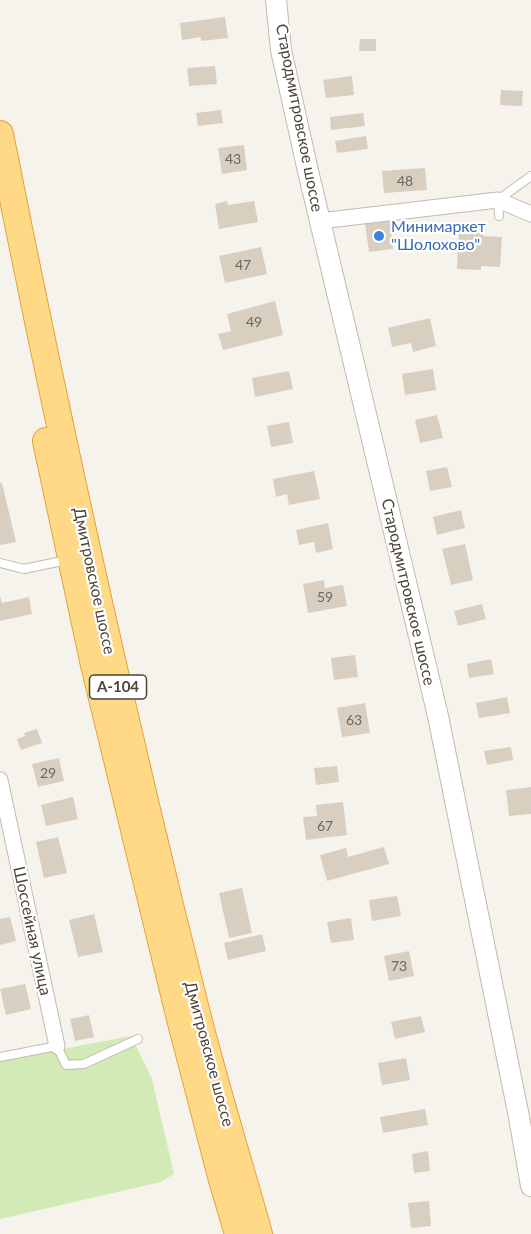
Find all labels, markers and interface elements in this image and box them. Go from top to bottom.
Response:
street label: Стародмитровское шоссе [271,22,327,214]
house number: 43 [225,151,241,167]
house number: 48 [397,173,413,189]
place label: Минимаркет "Шолохово" [391,217,486,255]
marker: Минимаркет "Шолохово" [372,229,386,243]
house number: 47 [235,257,251,273]
house number: 49 [246,314,262,330]
street label: Стародмитровское шоссе [377,497,439,687]
street label: Дмитровское шоссе [69,506,119,656]
house number: 59 [317,589,333,605]
road number: А-104 [90,675,146,699]
house number: 63 [346,712,362,728]
house number: 29 [40,765,56,781]
house number: 67 [317,818,333,834]
street label: Шоссейная улица [9,865,55,997]
house number: 73 [391,958,407,974]
street label: Дмитровское шоссе [180,979,238,1129]

